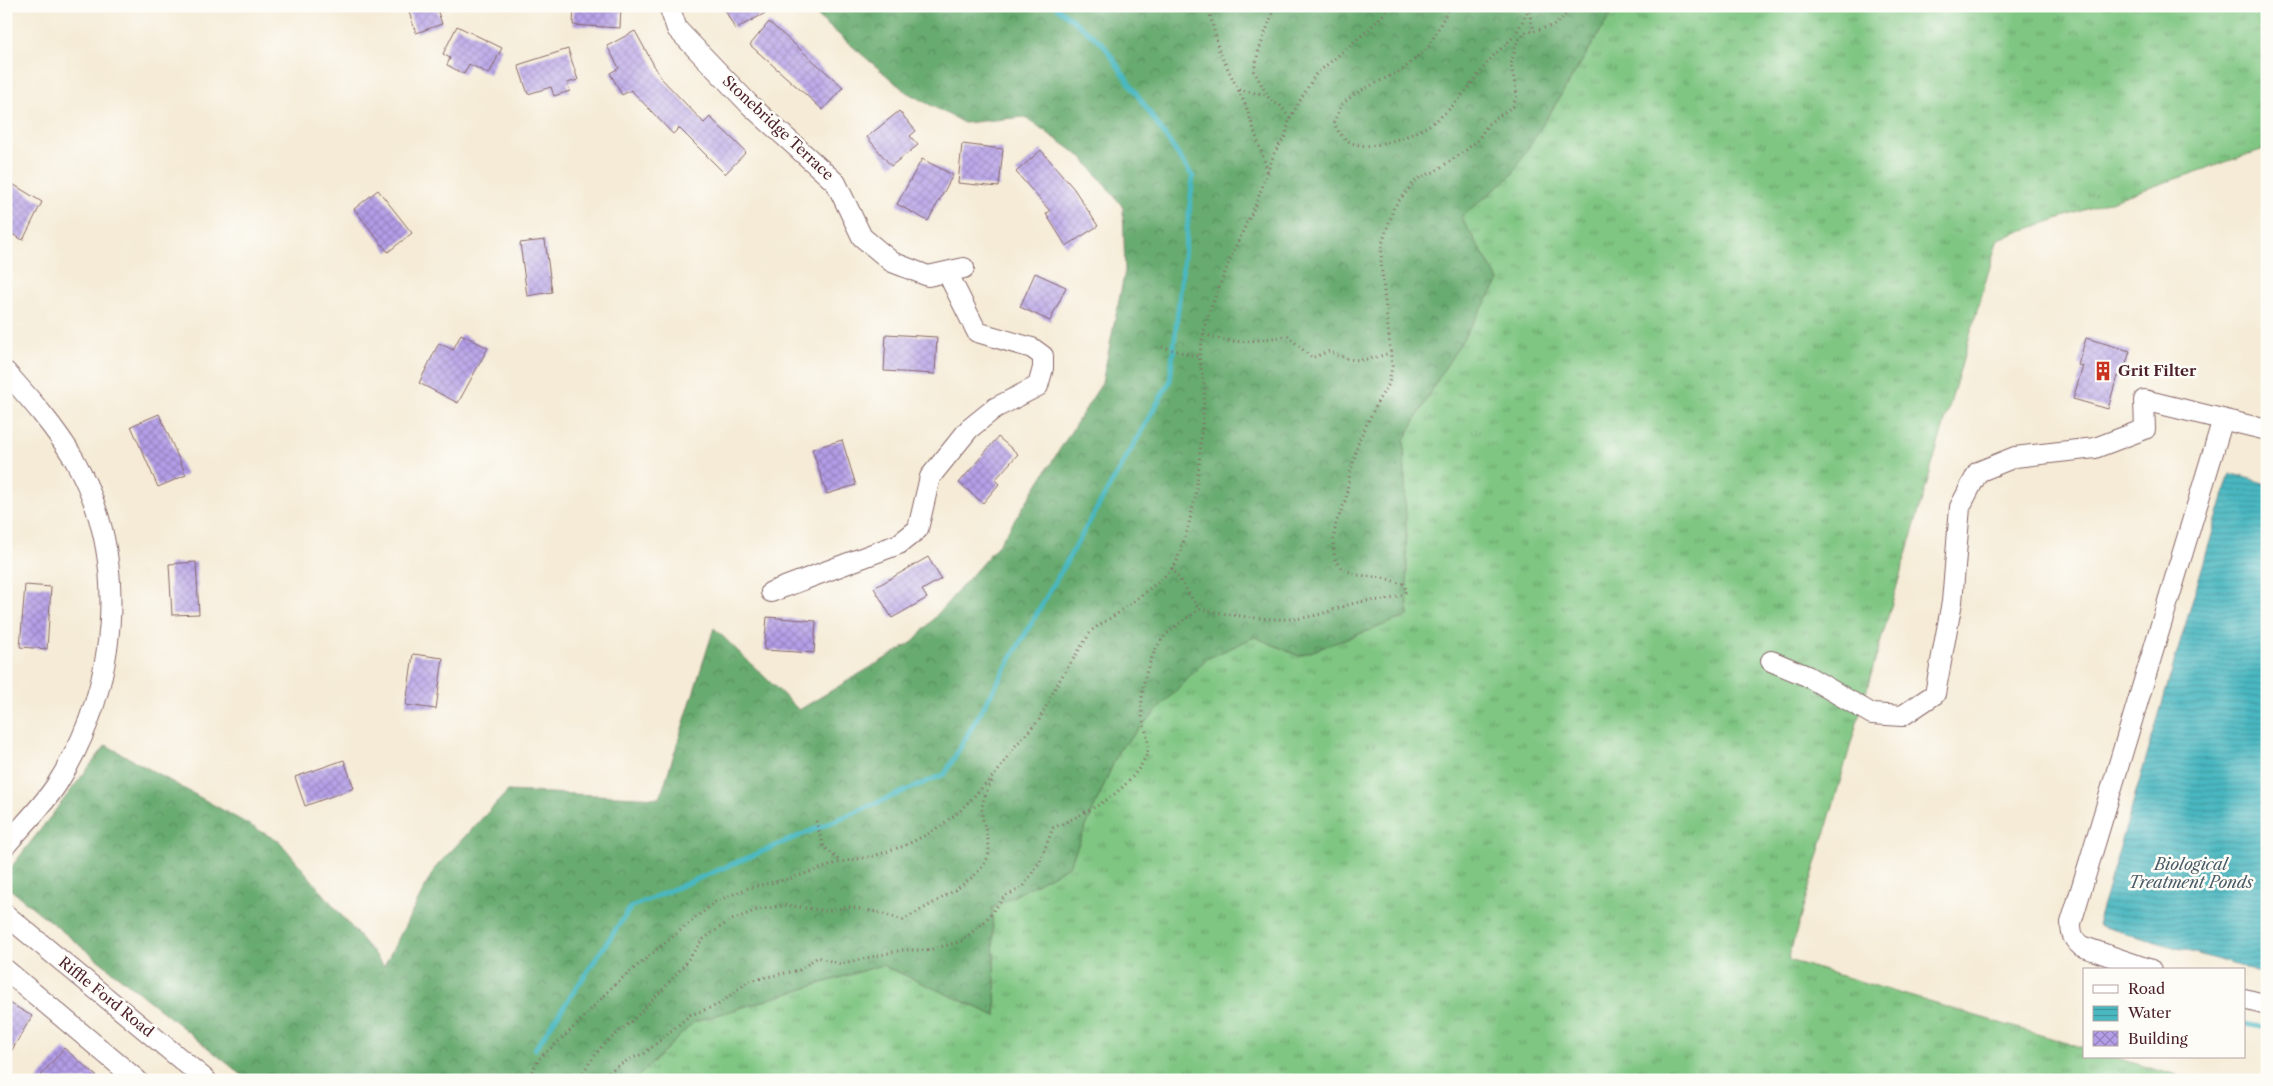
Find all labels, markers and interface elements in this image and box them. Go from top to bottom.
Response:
street label: Stonebridge Terrace [719,71,838,184]
building icon: Grit Filter [2092,360,2114,382]
place label: Grit Filter [2118,361,2197,380]
water label: Biological Treatment Ponds [2129,854,2253,892]
street label: Riffle Ford Road [55,952,158,1041]
legend [2083,968,2246,1058]
text: Road [2128,979,2165,998]
text: Water [2127,1003,2172,1022]
text: Building [2128,1029,2188,1048]

